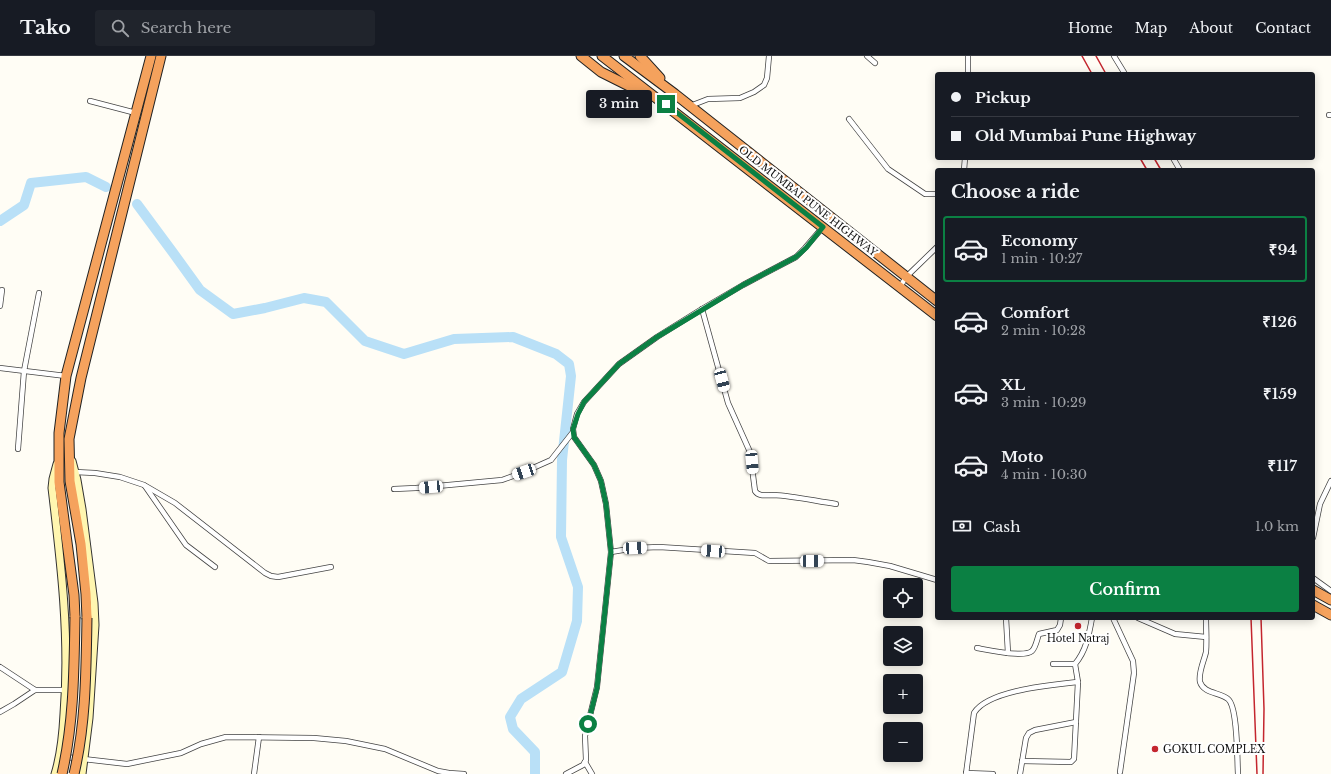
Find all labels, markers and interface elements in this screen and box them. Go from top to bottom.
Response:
search box [95,10,375,46]
text: Tako [20,16,71,39]
icon: search [109,17,131,39]
text: Search here [141,18,231,37]
text: Home [1068,19,1113,37]
text: Map [1135,19,1167,37]
text: About [1189,19,1233,37]
text: Contact [1255,19,1311,37]
text: Pickup [975,88,1031,107]
callout: 3 min [586,90,652,118]
text: 3 min [599,95,639,112]
route end [657,95,675,113]
text: Old Mumbai Pune Highway [975,126,1196,145]
street label: OLD MUMBAI PUNE HIGHWAY [736,143,880,260]
text: Choose a ride [951,181,1080,203]
icon: car [953,231,989,267]
text: Economy [1001,231,1078,250]
text: ₹94 [1269,240,1297,259]
text: 1 min · 10:27 [1001,250,1082,267]
icon: car [953,303,989,339]
text: Comfort [1001,303,1069,322]
text: ₹126 [1262,312,1297,331]
text: 2 min · 10:28 [1001,322,1086,339]
car [713,367,731,393]
icon: car [953,375,989,411]
text: XL [1001,375,1025,394]
text: ₹159 [1263,384,1297,403]
text: 3 min · 10:29 [1001,394,1086,411]
icon: car [953,447,989,483]
text: Moto [1001,447,1043,466]
car [745,450,759,474]
text: ₹117 [1268,456,1297,475]
car [511,462,537,482]
text: 4 min · 10:30 [1001,466,1087,483]
car [419,480,443,494]
icon: cash [951,515,973,537]
text: Cash [983,517,1020,536]
text: 1.0 km [1255,518,1299,535]
car [623,541,647,555]
car [701,544,725,558]
car [800,555,824,567]
button: Confirm [951,566,1299,612]
map controls [883,578,923,762]
button: locate [883,578,923,618]
marker: Hotel Natraj [1073,621,1083,631]
button: layers [883,626,923,666]
place label: Hotel Natraj [1047,632,1109,645]
button: + [883,674,923,714]
route start [579,715,597,733]
button: − [883,722,923,762]
place label: GOKUL COMPLEX [1163,743,1266,756]
marker: GOKUL COMPLEX [1150,744,1160,754]

